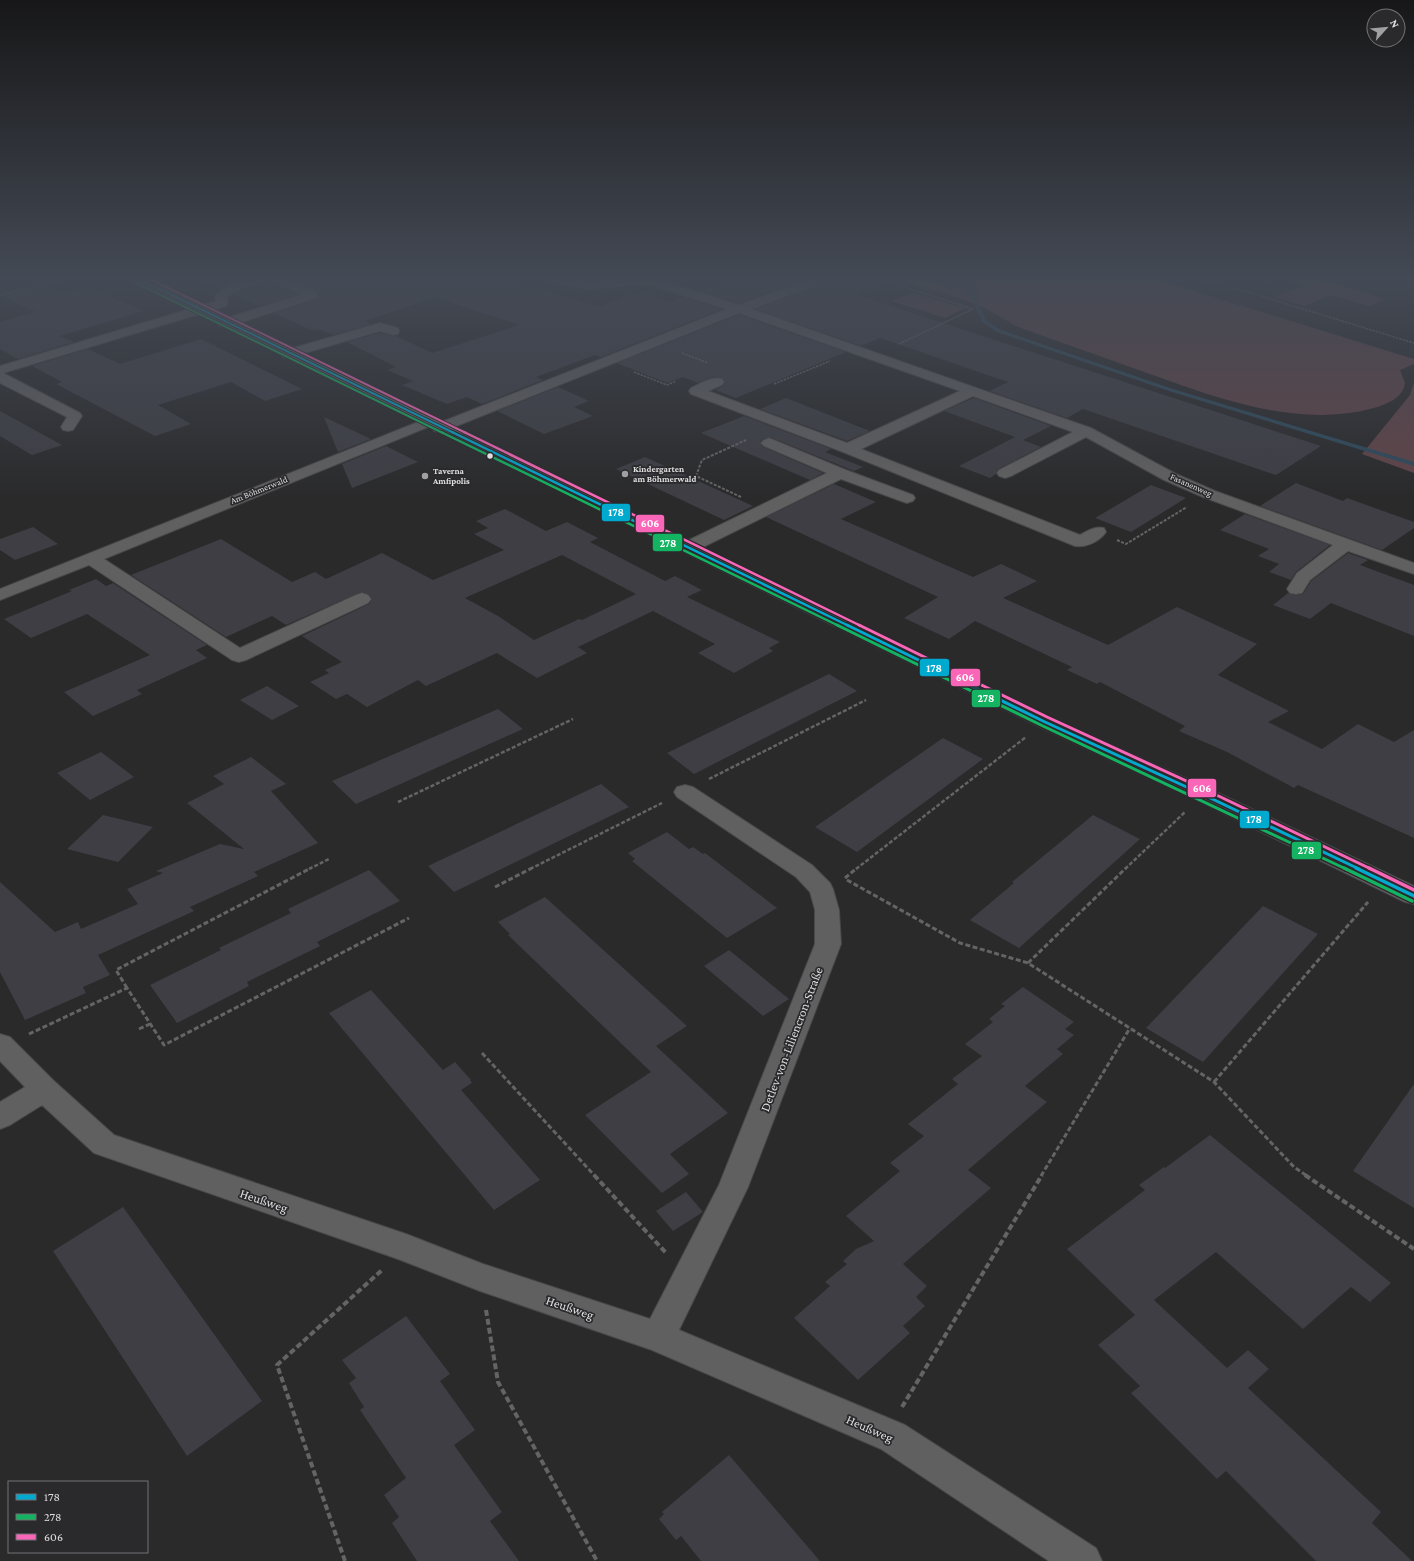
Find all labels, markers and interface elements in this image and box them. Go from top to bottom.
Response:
north arrow [1366,8,1406,48]
text: N [1388,17,1402,30]
unlabelled marker [485,451,495,461]
place label: Kindergarten am Böhmerwald [633,464,696,484]
place label: Taverna Amfipolis [432,466,470,486]
marker: Kindergarten am Böhmerwald [620,469,630,479]
marker: Taverna Amfipolis [420,471,430,481]
street label: Fasanenweg [1169,471,1214,499]
street label: Am Böhmerwald [229,474,289,506]
line badge: 178 [601,503,631,522]
text: 178 [608,506,624,518]
line badge: 606 [635,514,665,533]
text: 606 [641,517,659,529]
line badge: 278 [652,533,683,552]
text: 278 [660,537,676,549]
line badge: 178 [919,658,950,677]
text: 178 [926,662,942,674]
line badge: 606 [950,668,981,687]
text: 606 [956,671,974,683]
line badge: 278 [971,689,1001,708]
text: 278 [978,692,994,704]
line badge: 606 [1187,778,1217,798]
text: 606 [1193,782,1211,794]
line badge: 178 [1239,810,1270,829]
text: 178 [1246,813,1262,825]
line badge: 278 [1291,841,1322,860]
text: 278 [1298,844,1314,856]
street label: Detlev-von-Liliencron-Straße [757,965,826,1113]
street label: Heußweg [238,1185,290,1216]
street label: Heußweg [544,1292,596,1323]
street label: Heußweg [844,1412,896,1446]
legend [8,1481,148,1553]
text: 178 [44,1490,60,1504]
text: 278 [44,1510,61,1524]
text: 606 [44,1530,63,1544]

